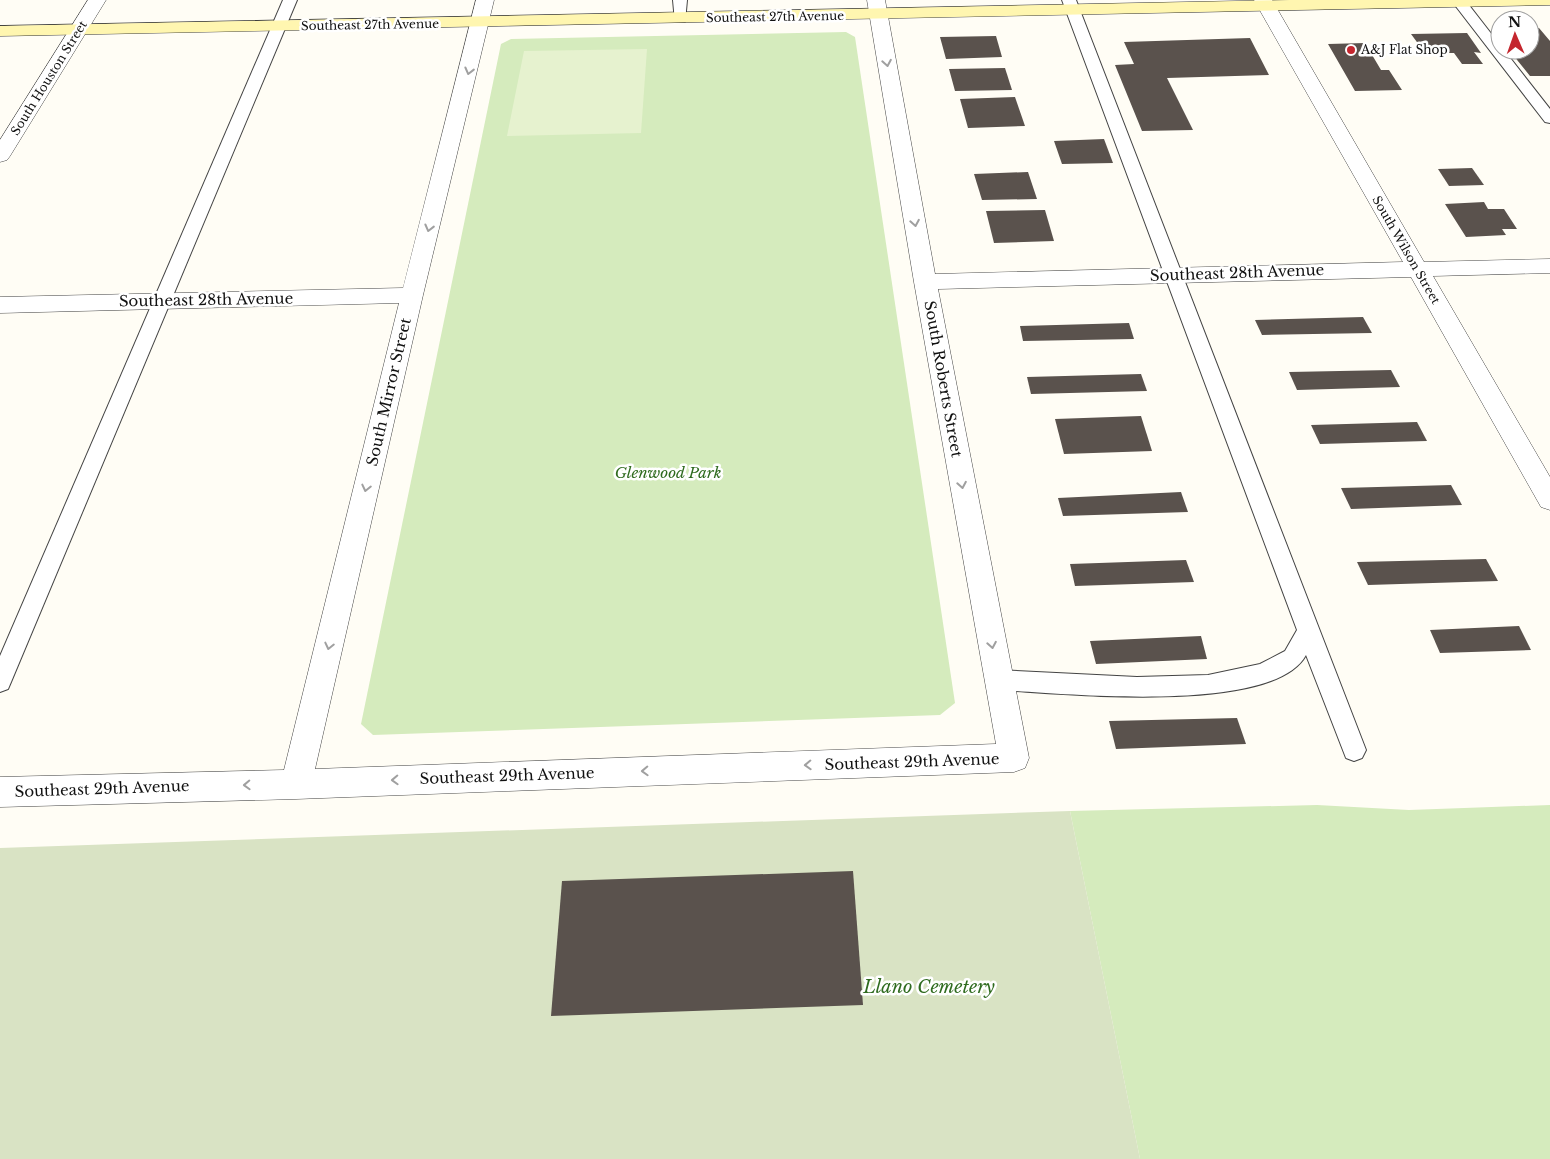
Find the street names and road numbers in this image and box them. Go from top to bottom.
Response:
street label: Southeast 27th Avenue [706,8,844,25]
street label: Southeast 27th Avenue [301,16,439,33]
street label: South Houston Street [7,17,90,138]
street label: South Wilson Street [1369,193,1444,307]
street label: Southeast 28th Avenue [1150,260,1324,285]
street label: Southeast 28th Avenue [119,288,293,311]
street label: South Roberts Street [920,299,967,459]
street label: South Mirror Street [362,316,415,468]
street label: Southeast 29th Avenue [824,749,1000,774]
street label: Southeast 29th Avenue [419,763,595,788]
street label: Southeast 29th Avenue [14,776,190,801]

